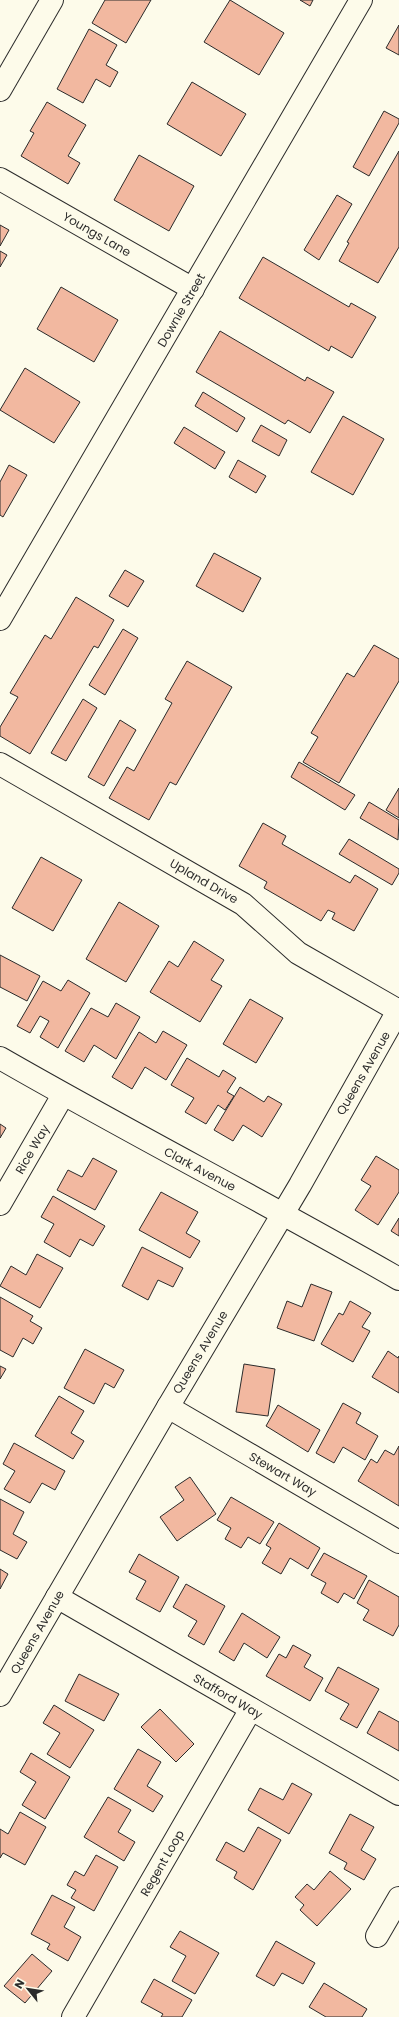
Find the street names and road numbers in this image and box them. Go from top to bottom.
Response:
street label: Youngs Lane [60,208,134,260]
street label: Downie Street [153,270,209,350]
street label: Upland Drive [167,855,241,907]
street label: Queens Avenue [332,1028,394,1118]
street label: Rice Way [11,1121,53,1177]
street label: Clark Avenue [161,1143,239,1195]
street label: Queens Avenue [168,1307,232,1397]
street label: Stewart Way [246,1448,320,1500]
street label: Queens Avenue [6,1587,68,1677]
street label: Stafford Way [190,1669,266,1723]
street label: Regent Loop [136,1827,188,1899]

